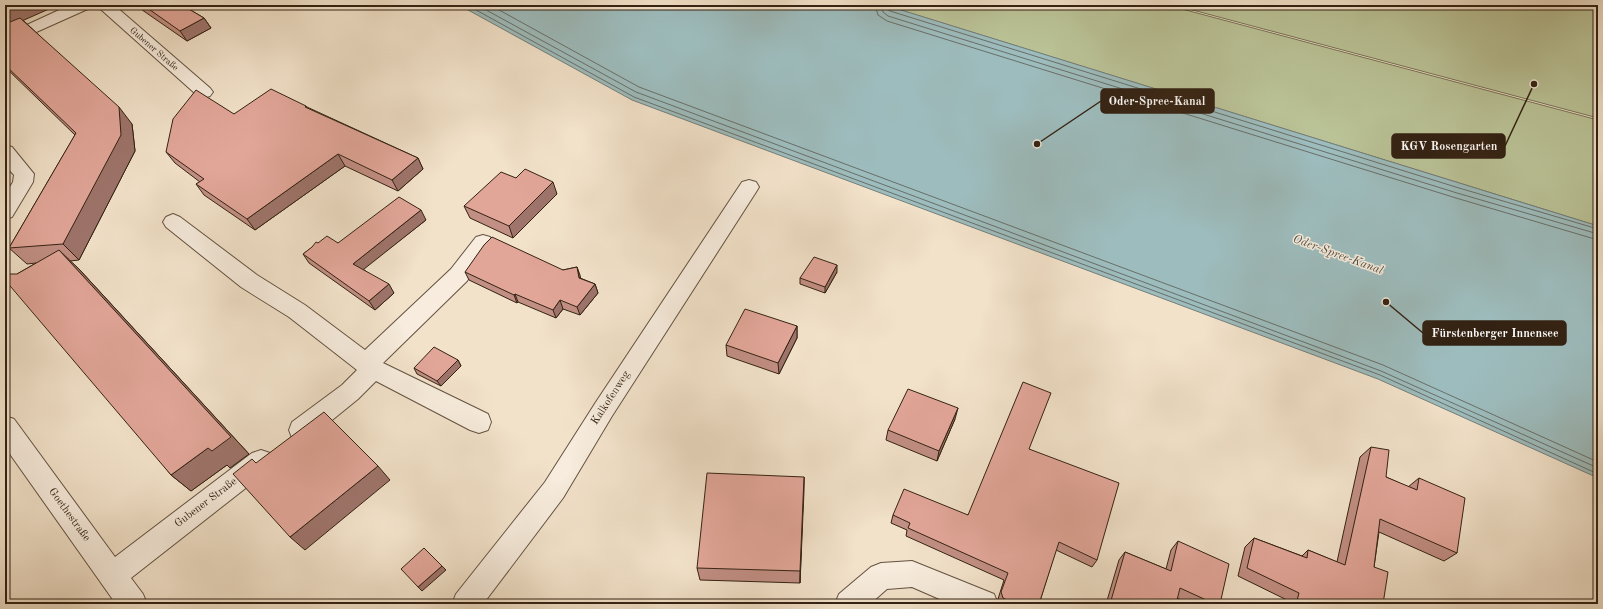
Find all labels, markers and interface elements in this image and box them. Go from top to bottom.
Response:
street label: Gubener Straße [128,26,180,72]
callout: Oder-Spree-Kanal [1101,89,1214,113]
text: Oder-Spree-Kanal [1108,96,1206,108]
callout: KGV Rosengarten [1392,134,1505,158]
text: KGV Rosengarten [1401,141,1498,153]
water label: Oder-Spree-Kanal [1291,233,1385,277]
callout: Fürstenberger Innensee [1423,321,1566,345]
text: Fürstenberger Innensee [1431,328,1559,340]
street label: Kalkofenweg [590,369,632,427]
street label: Gubener Straße [173,476,239,530]
street label: Goethestraße [46,486,92,544]

